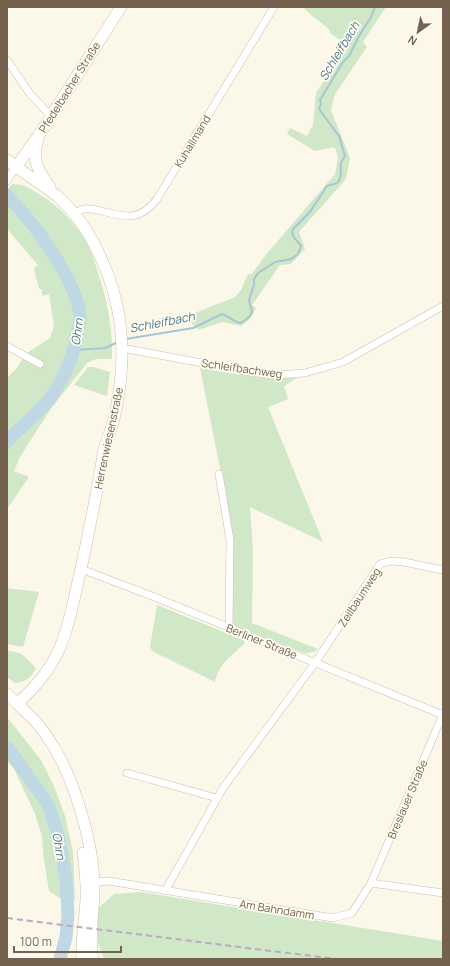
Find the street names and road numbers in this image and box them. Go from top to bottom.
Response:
street label: Pfedelbacher Straße [35,38,103,135]
street label: Kuhallmand [170,112,214,170]
street label: Schleifbachweg [201,355,283,381]
street label: Herrenwiesenstraße [90,385,126,490]
street label: Zeilbaumweg [334,564,384,630]
street label: Berliner Straße [224,620,300,662]
street label: Breslauer Straße [384,757,431,841]
street label: Am Bahndamm [238,896,316,922]

